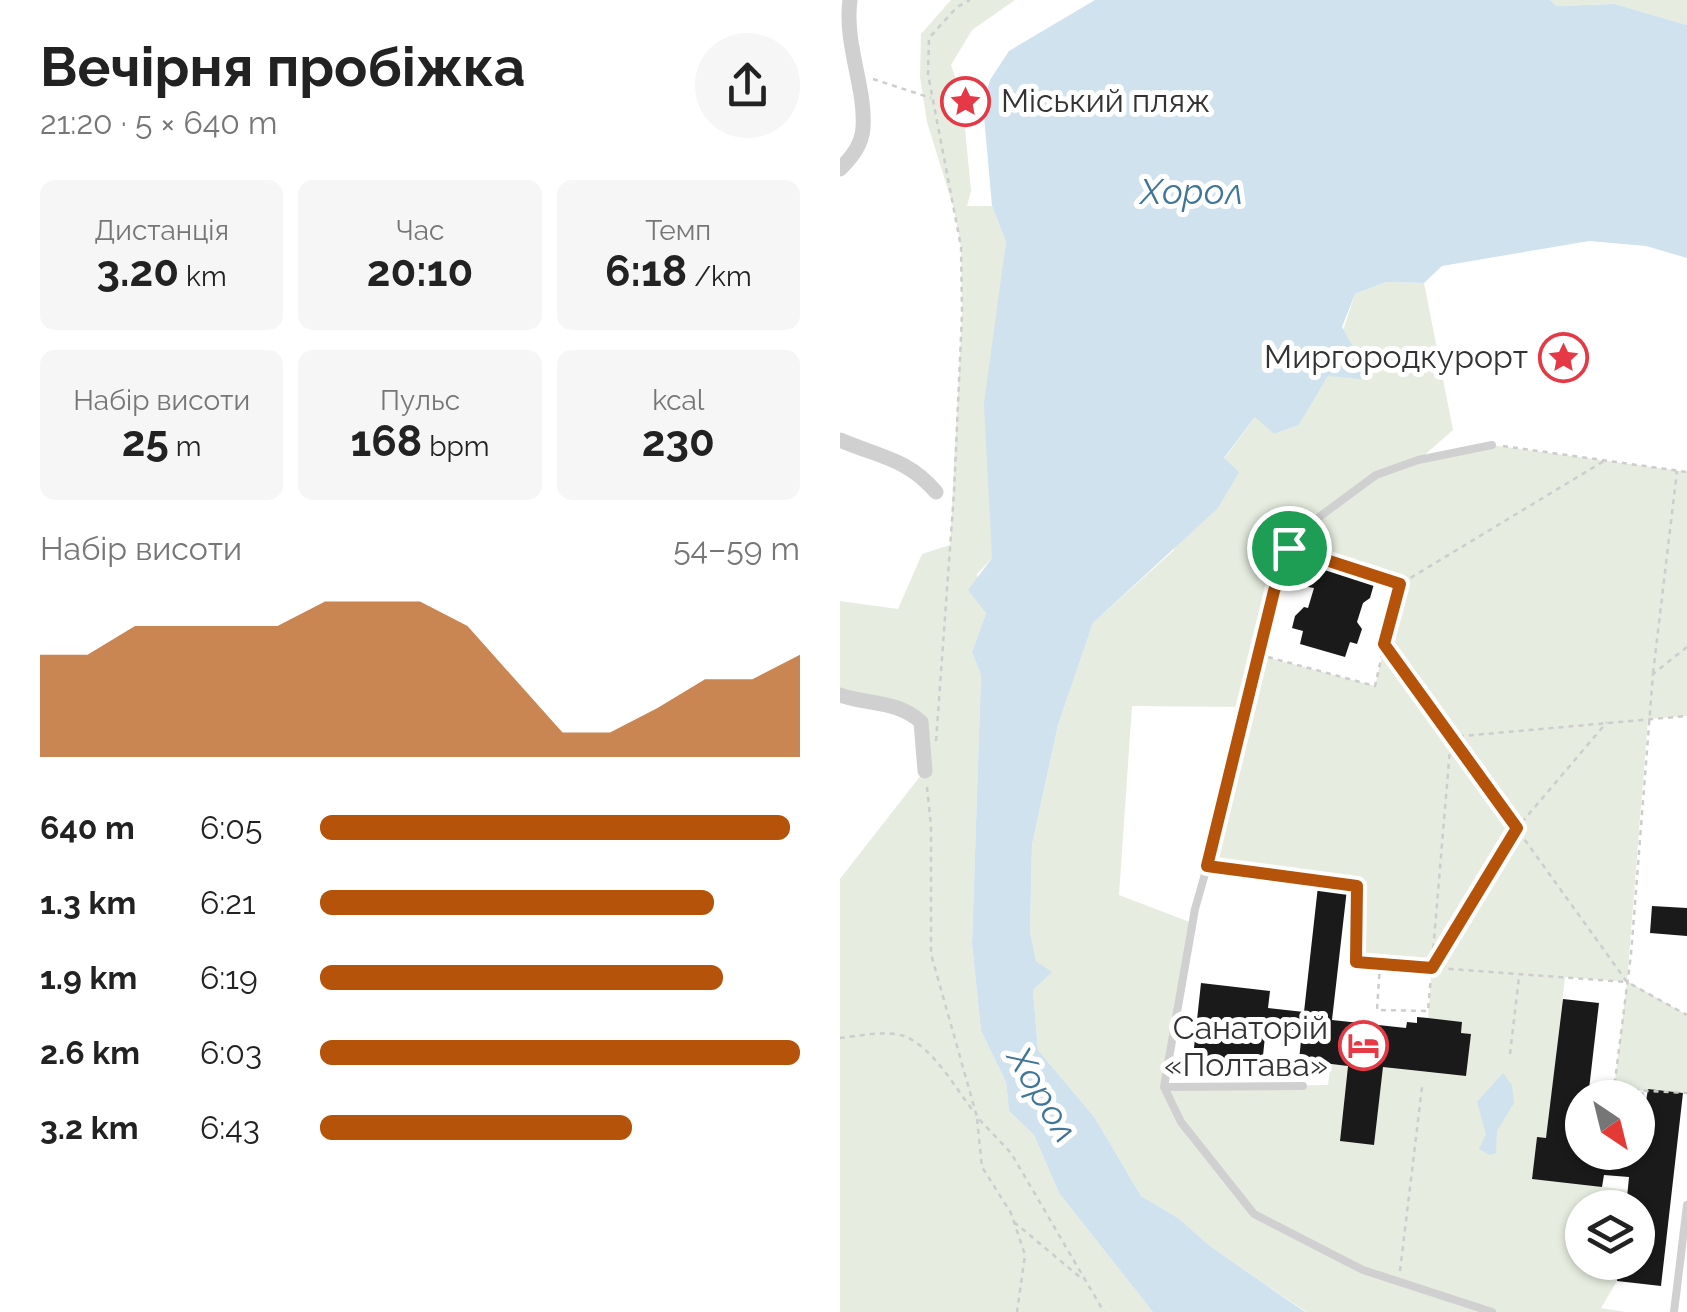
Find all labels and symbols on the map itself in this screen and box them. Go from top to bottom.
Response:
place icon: Міський пляж [940,75,992,127]
place label: Міський пляж [1001,82,1210,119]
water label: Хорол [1139,171,1243,212]
place icon: Миргородкурорт [1537,331,1589,383]
place label: Миргородкурорт [1264,338,1528,375]
pin [1247,506,1332,591]
place label: Санаторій «Полтава» [1164,1009,1328,1083]
hotel icon: Санаторій «Полтава» [1337,1020,1389,1072]
water label: Хорол [998,1038,1088,1149]
north arrow [1565,1080,1655,1170]

